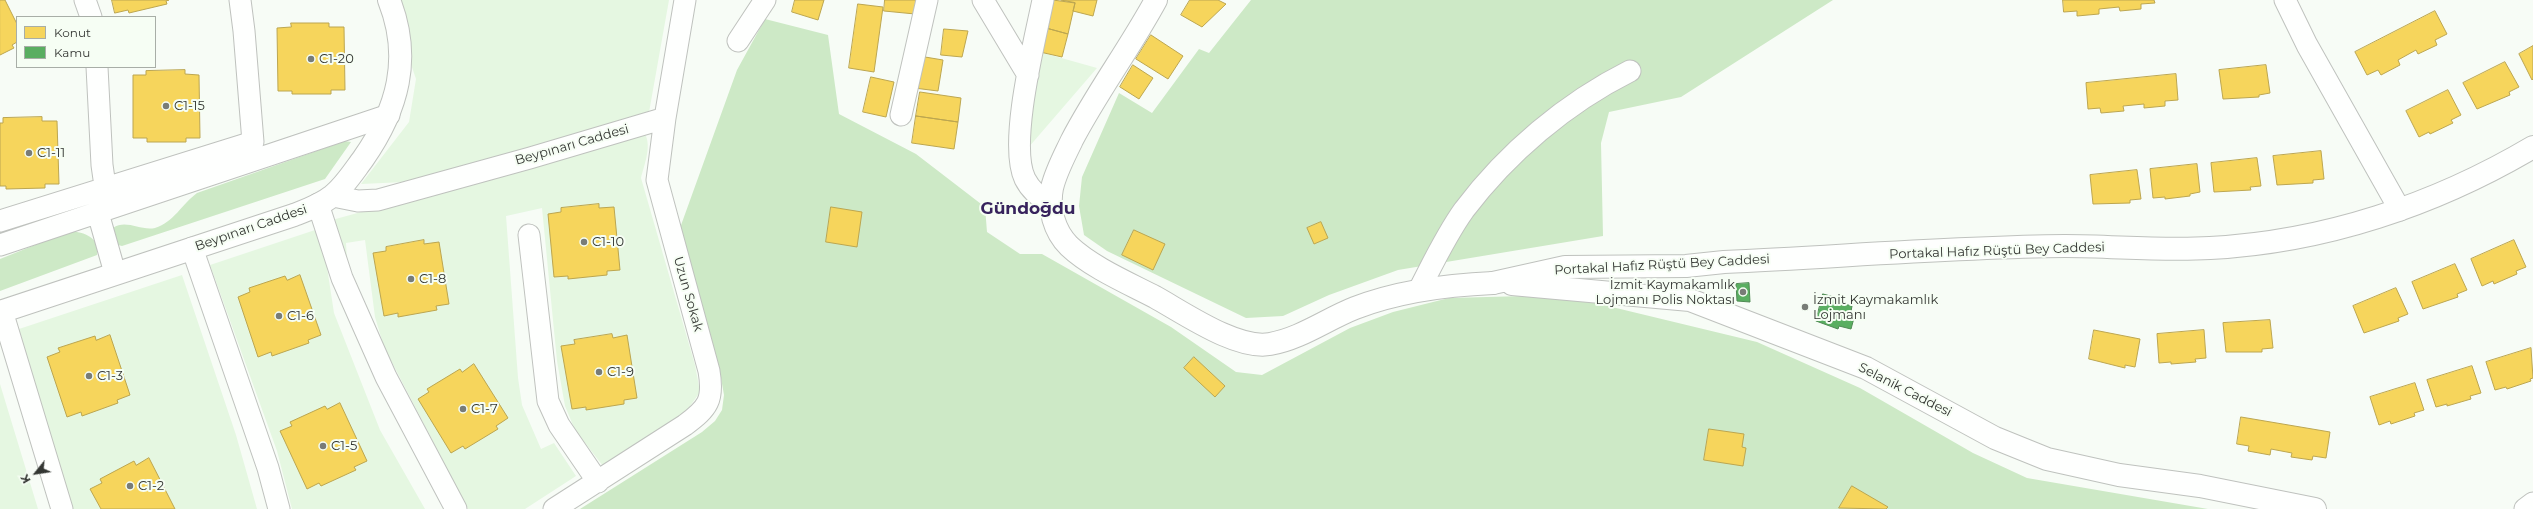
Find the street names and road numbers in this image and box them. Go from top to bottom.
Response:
street label: Beypınarı Caddesi [513,121,631,169]
street label: Beypınarı Caddesi [193,201,309,255]
street label: Portakal Hafız Rüştü Bey Caddesi [1889,239,2105,263]
street label: Portakal Hafız Rüştü Bey Caddesi [1554,252,1770,278]
street label: Uzun Sokak [670,255,706,333]
street label: Selanik Caddesi [1856,360,1954,420]

